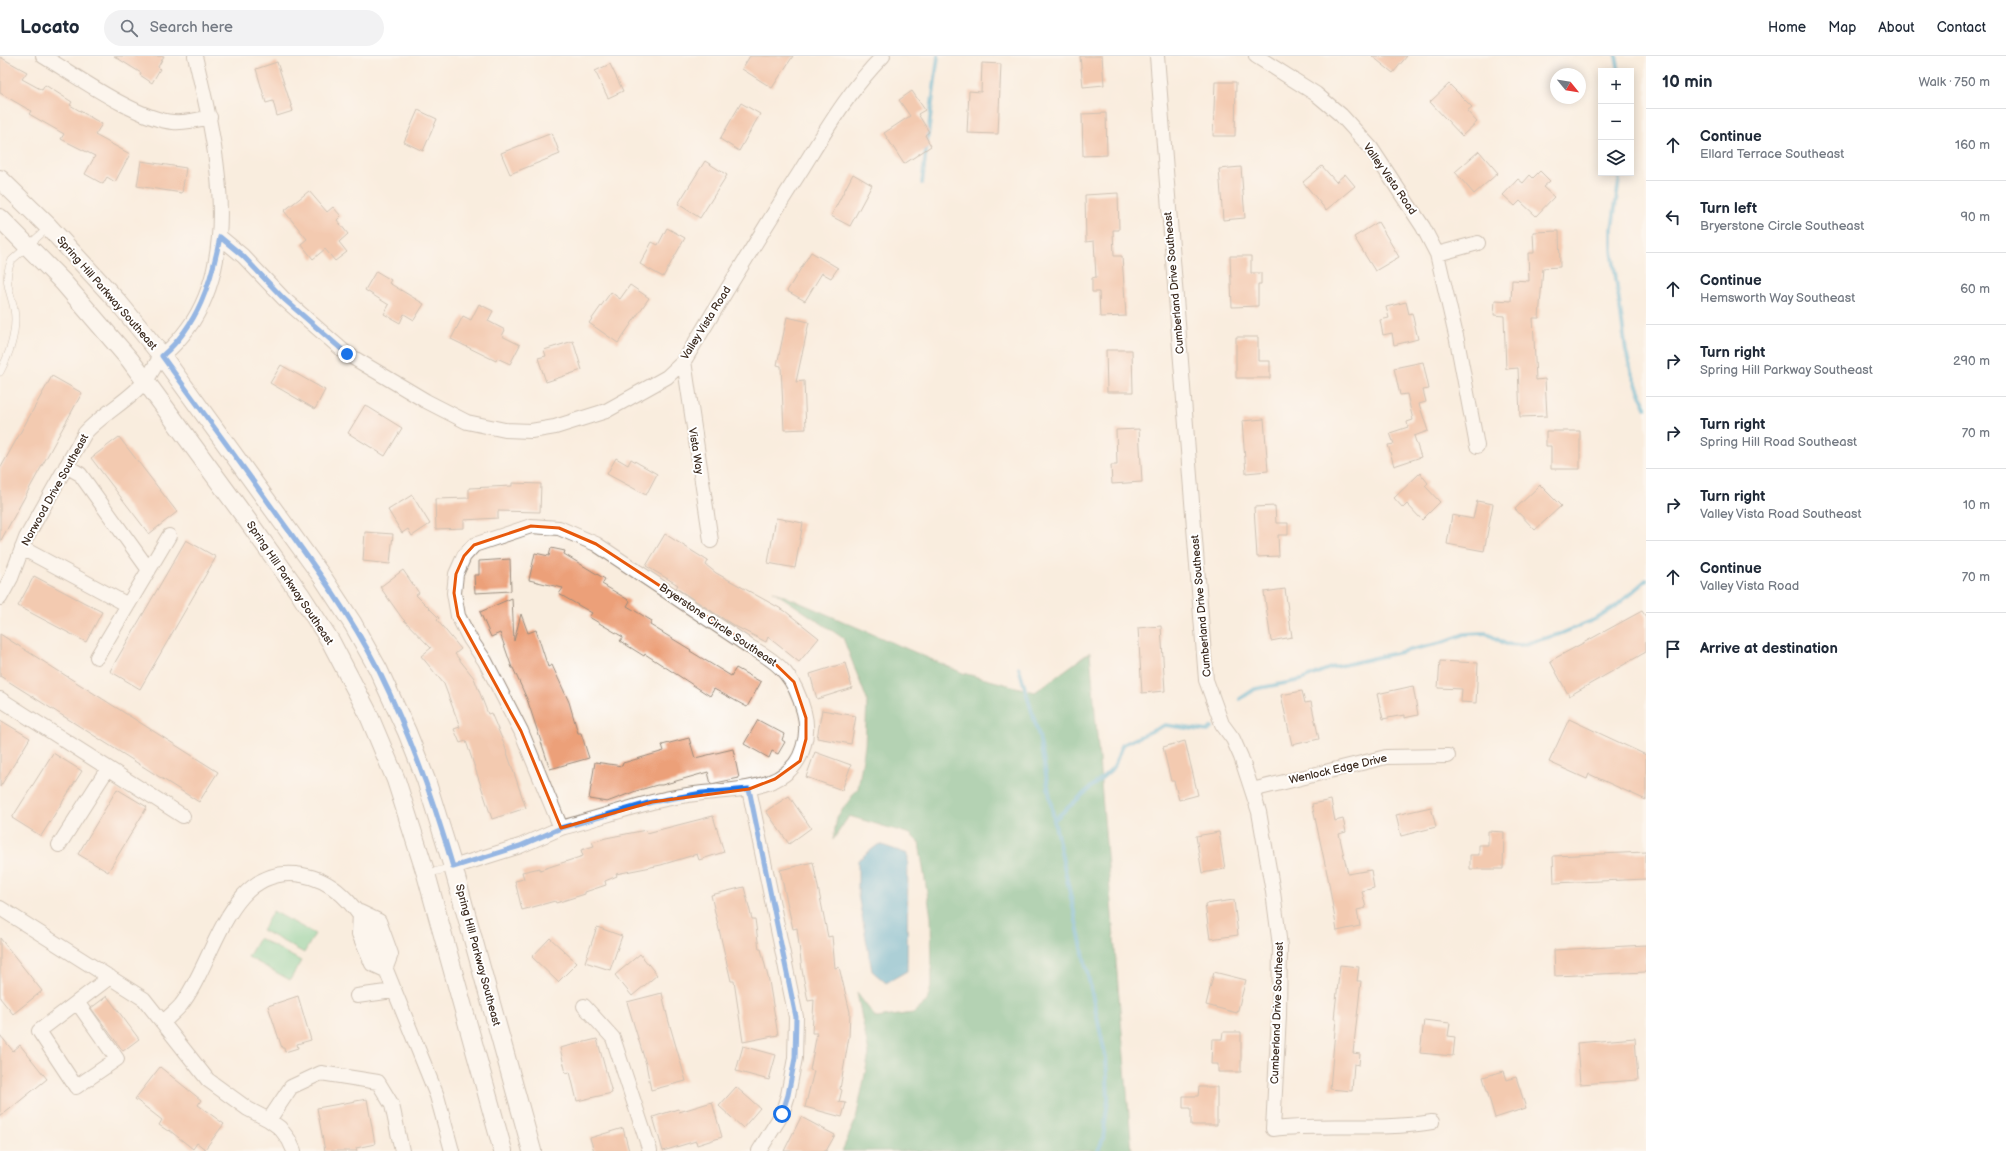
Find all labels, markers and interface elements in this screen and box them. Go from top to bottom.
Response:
search box [104,10,384,46]
text: Locato [20,16,80,39]
icon: search [118,17,140,39]
text: Search here [150,18,233,37]
text: Home [1768,19,1806,36]
text: Map [1828,19,1856,36]
text: About [1878,19,1915,36]
text: Contact [1937,19,1986,36]
north arrow [1550,68,1586,104]
map controls [1598,68,1634,176]
button: + [1598,68,1634,104]
text: 10 min [1662,72,1713,92]
text: Walk · 750 m [1918,74,1990,90]
button: − [1598,104,1634,140]
text: Continue [1700,127,1762,146]
icon: ahead [1662,134,1684,156]
text: 160 m [1955,137,1990,153]
button: layers [1598,140,1634,176]
street label: Valley Vista Road [1361,141,1419,217]
text: Ellard Terrace Southeast [1700,146,1844,162]
text: Turn left [1700,199,1757,218]
icon: left [1662,206,1684,228]
text: 90 m [1961,209,1990,225]
street label: Cumberland Drive Southeast [1161,211,1187,355]
text: Bryerstone Circle Southeast [1700,218,1864,234]
street label: Spring Hill Parkway Southeast [54,234,160,353]
text: Continue [1700,271,1762,290]
icon: ahead [1662,278,1684,300]
text: 60 m [1960,281,1990,297]
street label: Valley Vista Road [678,284,734,362]
text: Hemsworth Way Southeast [1700,290,1855,306]
text: Turn right [1700,343,1765,362]
route end [338,345,356,363]
icon: right [1662,350,1684,372]
text: 290 m [1953,353,1990,369]
text: Spring Hill Parkway Southeast [1700,362,1873,378]
text: Turn right [1700,415,1765,434]
icon: right [1662,422,1684,444]
text: 70 m [1962,425,1990,441]
street label: Vista Way [686,427,706,475]
street label: Norwood Drive Southeast [19,431,92,548]
text: Spring Hill Road Southeast [1700,434,1857,450]
text: Turn right [1700,487,1765,506]
icon: right [1662,494,1684,516]
text: 10 m [1963,497,1990,513]
text: Valley Vista Road Southeast [1700,506,1862,522]
street label: Spring Hill Parkway Southeast [244,519,337,648]
street label: Cumberland Drive Southeast [1188,534,1214,678]
text: Continue [1700,559,1762,578]
icon: ahead [1662,566,1684,588]
text: 70 m [1962,569,1990,585]
text: Valley Vista Road [1700,578,1799,594]
street label: Bryerstone Circle Southeast [657,581,780,670]
icon: arrive [1662,638,1684,660]
text: Arrive at destination [1700,639,1838,658]
street label: Wenlock Edge Drive [1288,751,1389,787]
street label: Spring Hill Parkway Southeast [453,883,503,1028]
street label: Cumberland Drive Southeast [1268,941,1286,1084]
route start [773,1105,791,1123]

